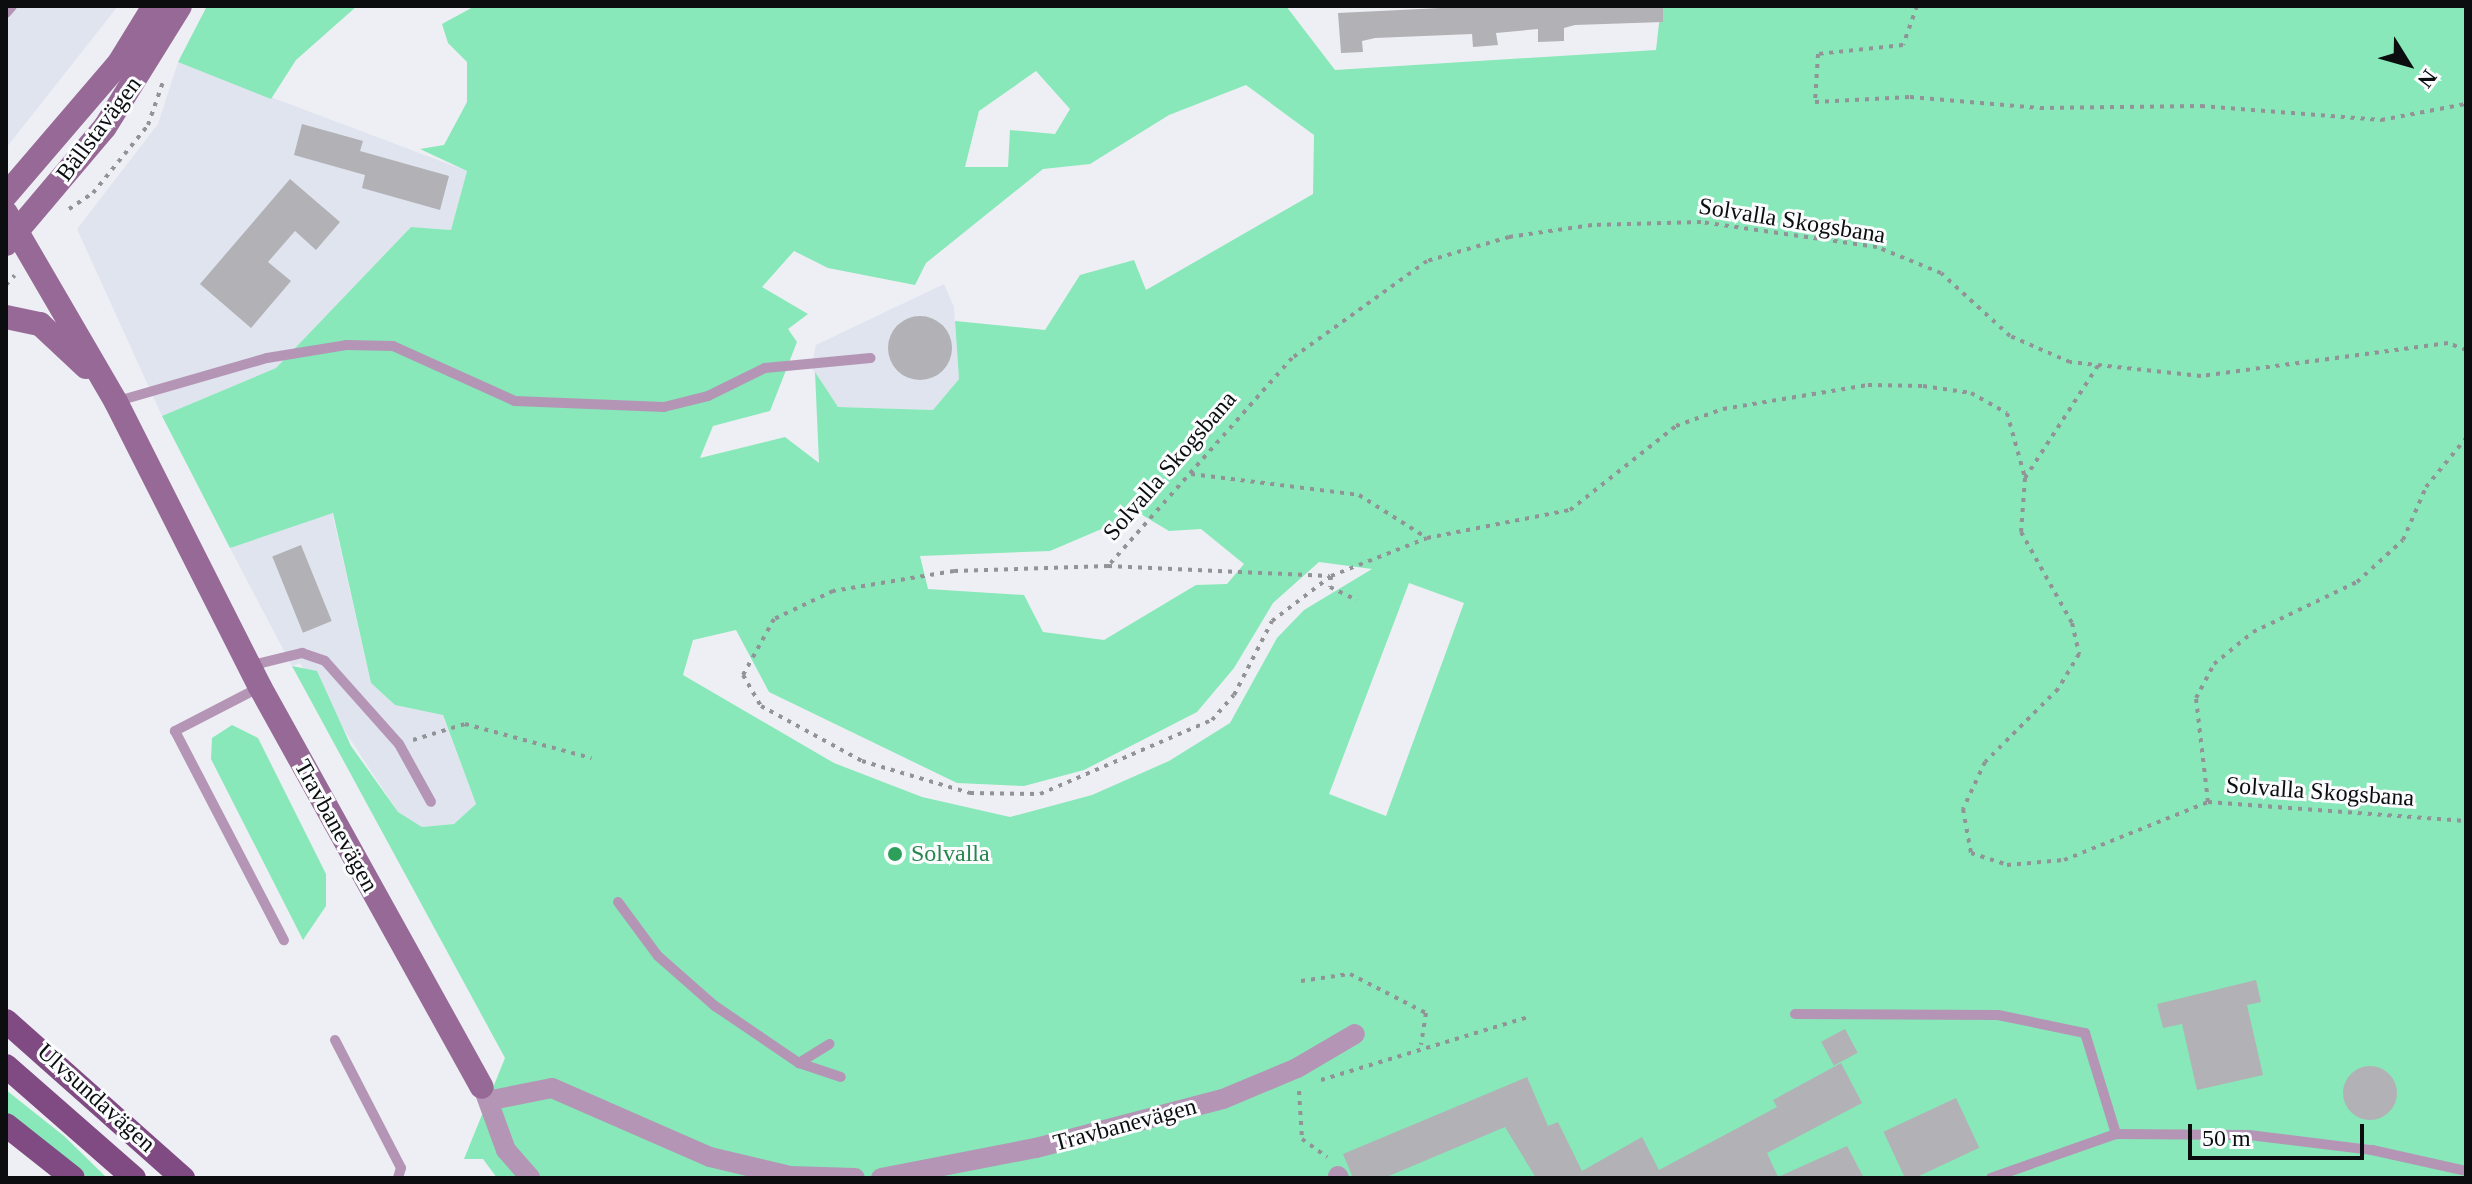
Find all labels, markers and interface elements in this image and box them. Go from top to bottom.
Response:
north arrow [2368,24,2448,104]
text: N [2413,65,2442,93]
street label: Bällstavägen [50,71,148,187]
street label: Solvalla Skogsbana [1697,192,1887,250]
street label: Solvalla Skogsbana [1097,385,1243,547]
street label: Travbanevägen [288,755,384,897]
street label: Solvalla Skogsbana [2225,771,2415,813]
place label: Solvalla [911,840,990,868]
marker: Solvalla [886,845,904,863]
street label: Ulvsundavägen [31,1037,161,1159]
street label: Travbanevägen [1050,1092,1200,1158]
scale bar [2192,1108,2368,1158]
text: 50 m [2202,1125,2251,1151]

